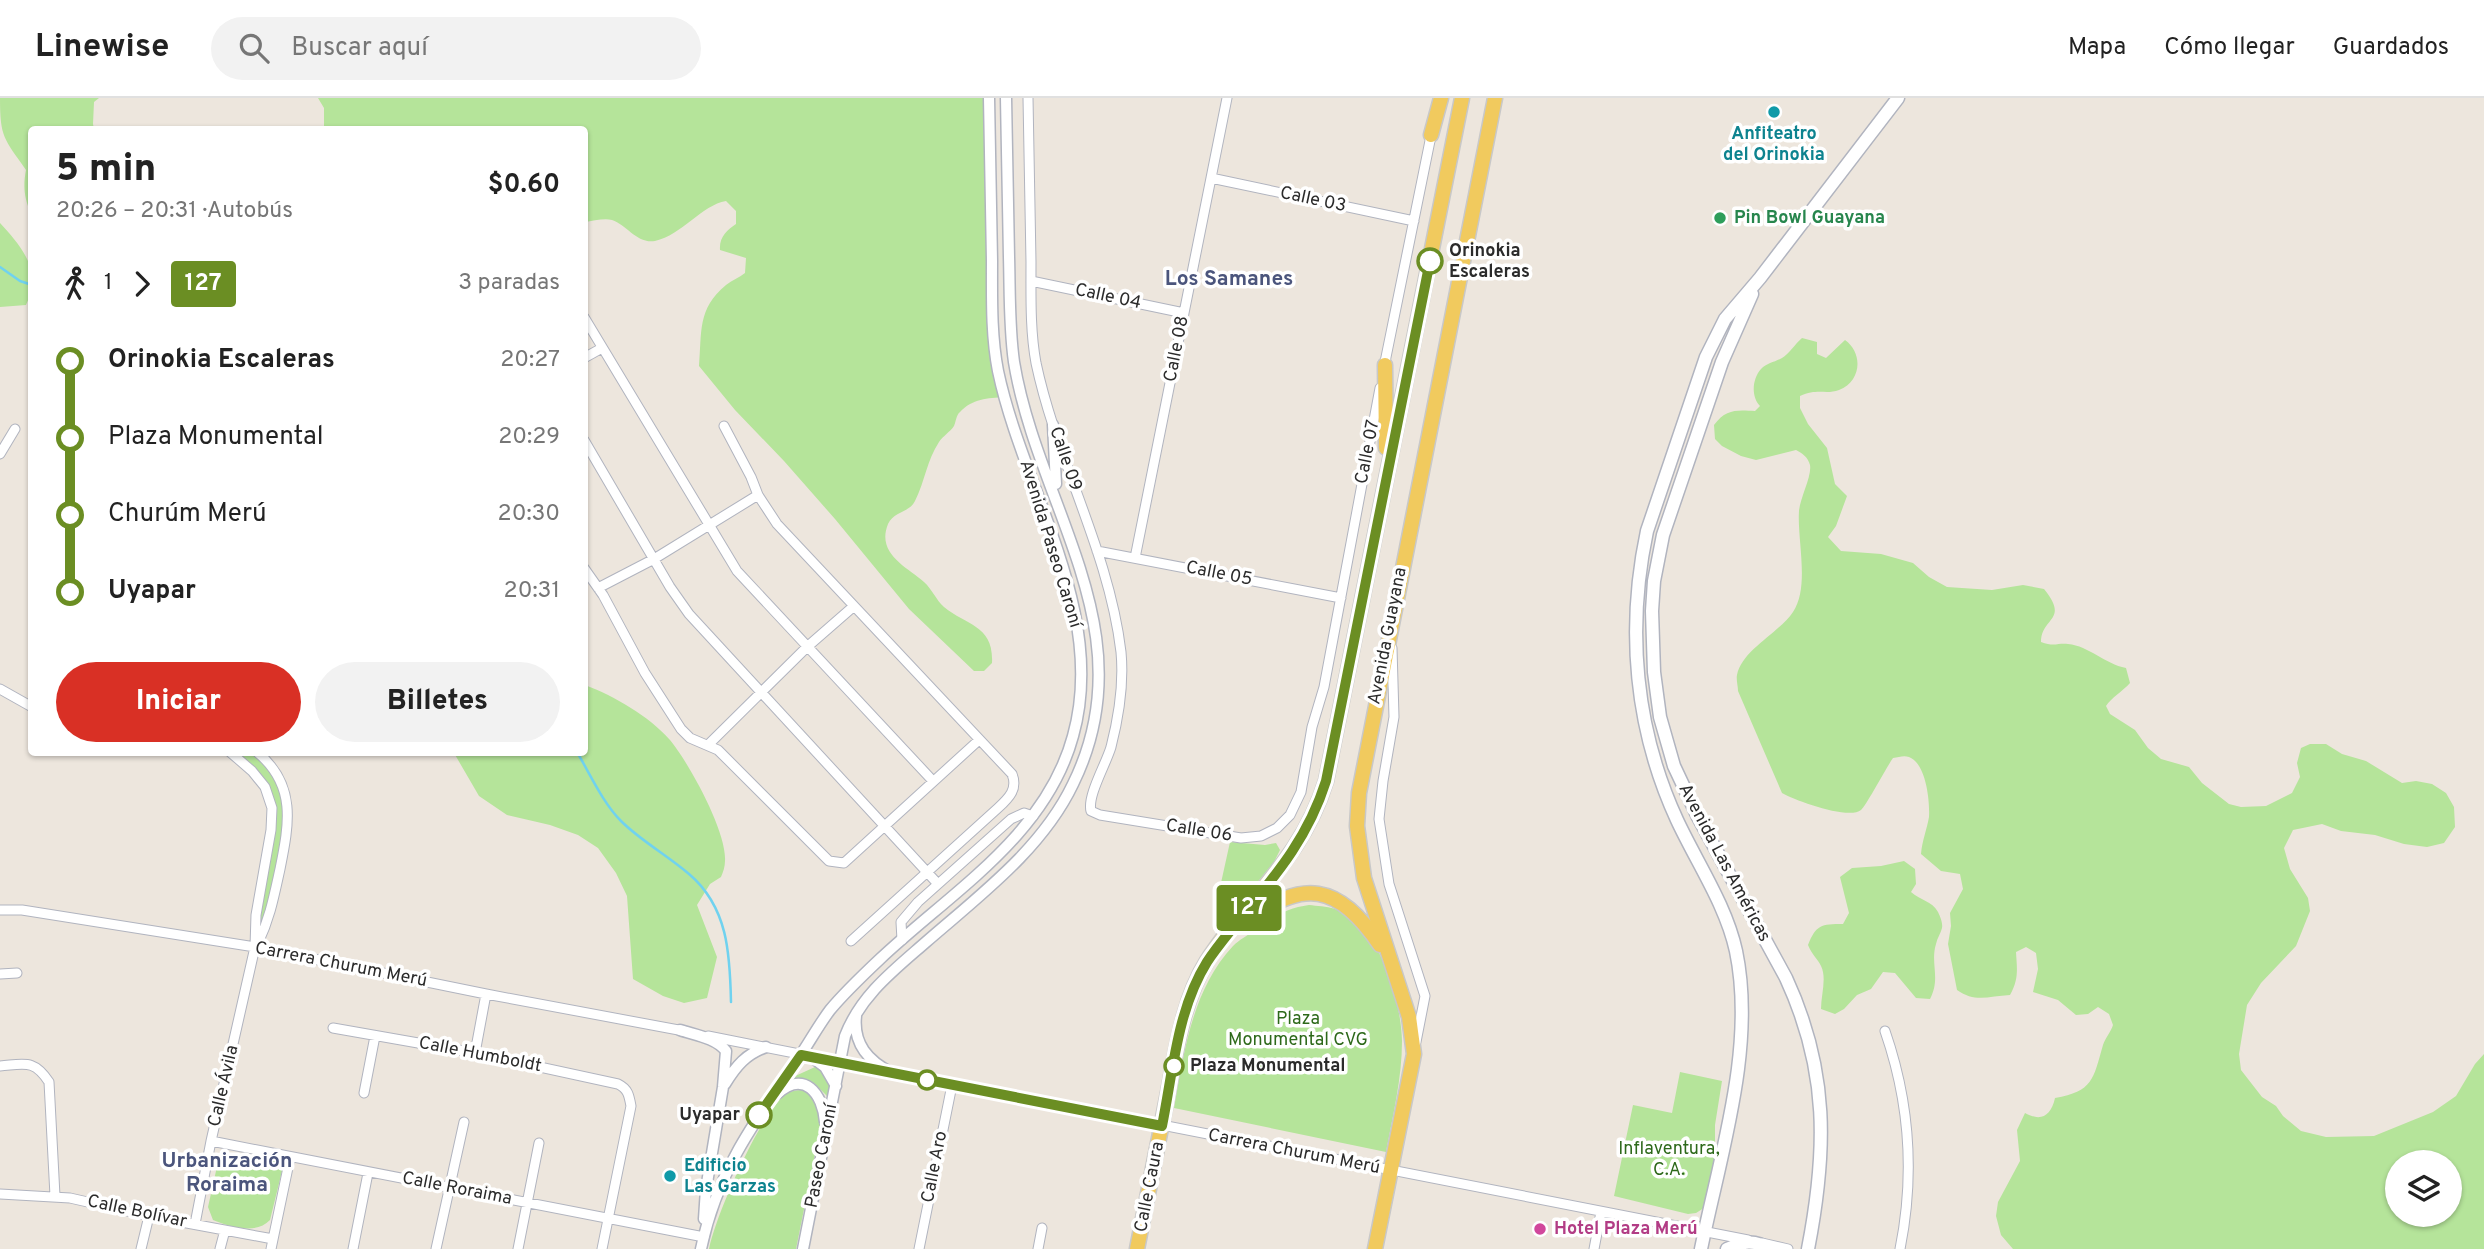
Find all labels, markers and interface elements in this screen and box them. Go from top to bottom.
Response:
search box [211,17,701,80]
text: Linewise [35,27,169,69]
icon: search [235,29,273,67]
text: Buscar aquí [291,32,428,65]
text: Mapa [2068,33,2126,63]
text: Cómo llegar [2164,33,2295,63]
text: Guardados [2333,33,2449,63]
marker: Anfiteatro del Orinokia [1766,104,1782,120]
place label: Anfiteatro del Orinokia [1723,123,1825,167]
text: 5 min [56,146,156,195]
text: $0.60 [488,169,560,202]
street label: Calle 03 [1278,182,1348,218]
text: 20:26 – 20:31 · Autobús [56,197,293,226]
place label: Pin Bowl Guayana [1734,207,1885,230]
marker: Pin Bowl Guayana [1712,210,1728,226]
place label: Orinokia Escaleras [1449,240,1530,284]
marker: Orinokia Escaleras [1417,248,1443,274]
icon: walk [56,265,94,303]
icon: forward [123,265,161,303]
district label: Los Samanes [1165,266,1293,293]
text: 1 [104,269,113,298]
text: 127 [185,269,222,299]
text: 3 paradas [458,269,560,298]
street label: Calle 04 [1073,279,1143,315]
street label: Calle 08 [1159,314,1195,384]
text: Orinokia Escaleras [108,344,335,377]
text: 20:27 [500,346,560,375]
street label: Calle 07 [1351,418,1385,486]
text: Plaza Monumental [108,421,324,454]
text: 20:29 [498,423,560,452]
street label: Calle 09 [1043,424,1087,494]
street label: Avenida Paseo Caroní [1014,457,1087,632]
text: Churúm Merú [108,498,267,531]
text: 20:30 [498,500,560,529]
street label: Calle 05 [1184,556,1254,592]
street label: Avenida Guayana [1363,565,1413,707]
text: Uyapar [108,575,196,608]
text: 20:31 [504,577,560,606]
button: Iniciar [56,662,301,742]
button: Billetes [315,662,560,742]
street label: Avenida Las Américas [1673,780,1775,946]
street label: Calle 06 [1164,814,1234,848]
line badge: 127 [1209,885,1289,931]
text: 127 [1231,893,1267,923]
street label: Carrera Churum Merú [253,937,429,993]
park label: Plaza Monumental CVG [1228,1008,1368,1052]
street label: Calle Humboldt [417,1032,543,1078]
street label: Calle Ávila [202,1043,245,1129]
place label: Plaza Monumental [1190,1055,1346,1078]
marker: Plaza Monumental [1164,1056,1184,1076]
unlabelled marker [917,1070,937,1090]
street label: Paseo Caroní [801,1101,844,1210]
marker: Uyapar [746,1102,772,1128]
place label: Uyapar [679,1104,741,1127]
street label: Carrera Churum Merú [1206,1124,1382,1180]
street label: Calle Aro [917,1129,953,1205]
park label: Inflaventura, C.A. [1618,1138,1720,1182]
street label: Calle Caura [1130,1140,1170,1234]
district label: Urbanización Roraima [162,1148,292,1199]
map controls [2385,1150,2462,1227]
button: layers [2385,1150,2462,1227]
place label: Edificio Las Garzas [684,1155,776,1199]
street label: Calle Roraima [400,1167,514,1211]
marker: Edificio Las Garzas [662,1168,678,1184]
street label: Calle Bolívar [85,1190,189,1234]
place label: Hotel Plaza Merú [1554,1218,1698,1241]
marker: Hotel Plaza Merú [1532,1221,1548,1237]

